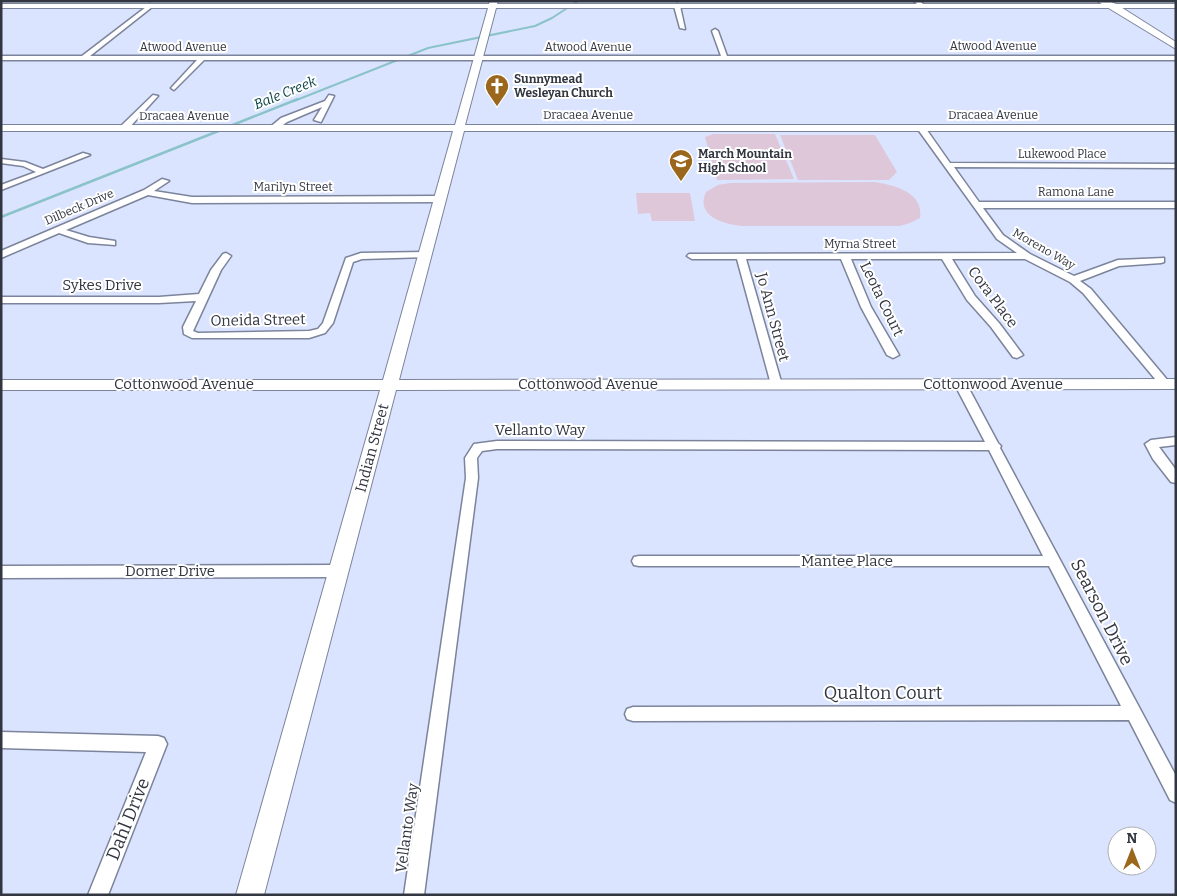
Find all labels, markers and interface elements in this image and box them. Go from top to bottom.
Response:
street label: Atwood Avenue [949,39,1037,53]
street label: Atwood Avenue [139,40,227,54]
street label: Atwood Avenue [544,40,632,54]
place label: Sunnymead Wesleyan Church [514,72,613,100]
water label: Bale Creek [251,73,319,113]
church icon: Sunnymead Wesleyan Church [484,73,510,107]
street label: Dracaea Avenue [543,108,633,122]
street label: Dracaea Avenue [948,108,1038,122]
street label: Dracaea Avenue [139,109,229,123]
place label: March Mountain High School [698,147,792,175]
street label: Lukewood Place [1018,147,1106,161]
school or university icon: March Mountain High School [668,148,694,182]
street label: Marilyn Street [253,180,333,194]
street label: Ramona Lane [1038,185,1114,199]
street label: Dilbeck Drive [42,186,116,228]
street label: Moreno Way [1010,226,1078,273]
street label: Myrna Street [824,237,897,251]
street label: Leota Court [856,259,908,340]
street label: Cora Place [964,263,1022,331]
street label: Jo Ann Street [752,270,794,364]
street label: Sykes Drive [62,276,142,294]
street label: Oneida Street [210,310,306,330]
street label: Cottonwood Avenue [114,375,254,393]
street label: Cottonwood Avenue [518,375,658,393]
street label: Cottonwood Avenue [923,375,1063,393]
street label: Indian Street [352,401,393,494]
street label: Vellanto Way [495,421,585,439]
street label: Mantee Place [801,552,893,570]
street label: Searson Drive [1066,555,1138,669]
street label: Dorner Drive [125,562,215,580]
street label: Qualton Court [824,682,943,704]
street label: Dahl Drive [102,775,154,863]
street label: Vellanto Way [392,782,422,874]
north arrow [1107,826,1157,876]
text: N [1127,830,1138,847]

